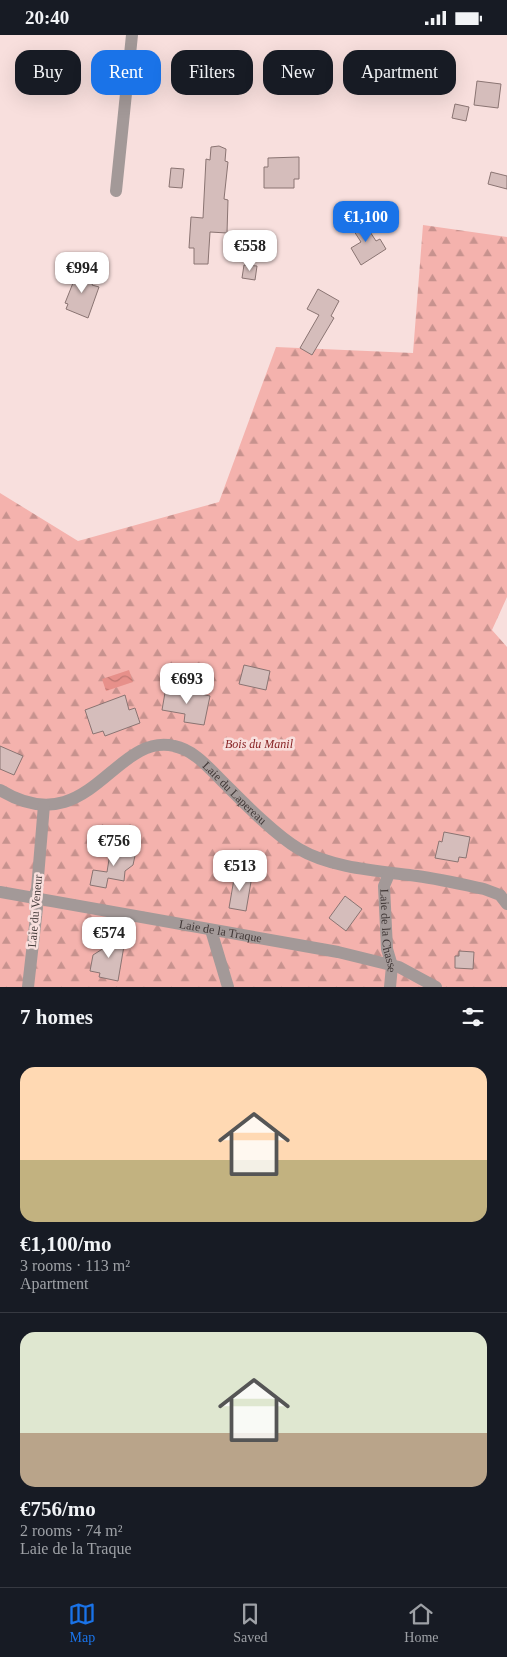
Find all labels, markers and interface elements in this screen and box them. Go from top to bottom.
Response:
text: 20:40 [25,7,69,28]
chip: Buy [15,50,81,95]
chip: Rent [91,50,161,95]
chip: Filters [171,50,253,95]
chip: New [263,50,333,95]
chip: Apartment [343,50,456,95]
pin: €1,100 [325,201,407,243]
text: €1,100 [344,208,388,225]
pin: €558 [220,229,280,272]
text: €558 [234,237,266,254]
pin: €994 [52,251,112,294]
text: €994 [66,259,98,276]
pin: €693 [157,663,217,705]
text: €693 [171,670,203,687]
park label: Bois du Manil [225,737,294,751]
street label: Laie du Lapereau [200,759,269,828]
pin: €756 [84,825,144,867]
text: €756 [98,832,130,849]
pin: €513 [210,849,270,892]
text: €513 [224,857,256,874]
street label: Laie du Veneur [25,874,45,948]
street label: Laie de la Chasse [377,888,399,973]
pin: €574 [79,917,139,959]
street label: Laie de la Traque [178,917,263,945]
text: €574 [93,924,125,941]
icon: filters [459,1003,487,1031]
text: 7 homes [20,1005,93,1029]
icon: home [209,1099,299,1189]
text: €1,100/mo [20,1232,112,1256]
text: 3 rooms · 113 m² [20,1257,130,1274]
text: Apartment [20,1275,88,1292]
icon: home [209,1365,299,1455]
text: €756/mo [20,1497,96,1521]
text: 2 rooms · 74 m² [20,1522,123,1539]
text: Laie de la Traque [20,1540,132,1557]
tab: Map [68,1600,96,1646]
tab: Saved [233,1600,267,1646]
tab: Home [404,1600,439,1646]

